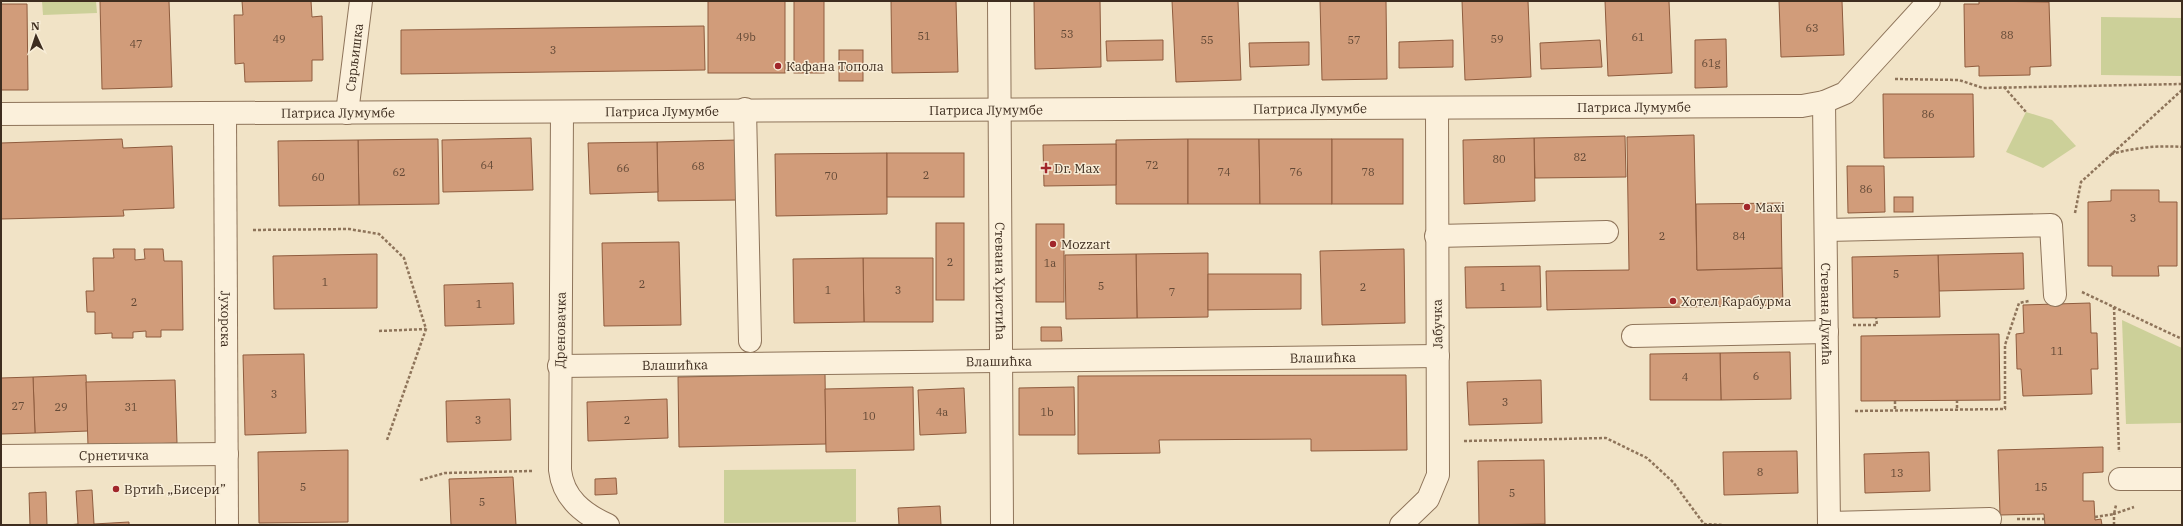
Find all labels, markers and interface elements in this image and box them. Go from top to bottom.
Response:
north arrow [16,16,56,56]
text: N [31,19,40,33]
house number: 63 [1805,21,1819,35]
street label: Сврљишка [342,22,367,93]
house number: 53 [1060,27,1074,41]
house number: 88 [2000,28,2014,42]
house number: 51 [917,29,931,43]
house number: 49b [736,30,756,44]
house number: 61 [1631,30,1645,44]
house number: 49 [272,32,286,46]
house number: 59 [1490,32,1504,46]
house number: 55 [1200,33,1214,47]
house number: 57 [1347,33,1361,47]
house number: 47 [129,37,143,51]
house number: 3 [550,43,556,57]
house number: 61g [1701,56,1721,70]
place label: Кафана Топола [786,58,884,75]
marker: Кафана Топола [773,61,783,71]
street label: Патриса Лумумбе [1577,99,1691,116]
street label: Патриса Лумумбе [1253,100,1367,118]
street label: Патриса Лумумбе [929,101,1043,119]
street label: Патриса Лумумбе [605,103,719,120]
street label: Патриса Лумумбе [281,104,395,122]
house number: 86 [1921,107,1935,121]
house number: 82 [1573,150,1587,164]
house number: 80 [1492,152,1506,166]
house number: 64 [480,158,494,172]
house number: 72 [1145,158,1159,172]
house number: 68 [691,159,705,173]
place label: Dr. Max [1054,160,1100,177]
house number: 66 [616,161,630,175]
marker: Dr. Max [1041,163,1051,173]
house number: 62 [392,165,406,179]
house number: 74 [1217,165,1231,179]
house number: 76 [1289,165,1303,179]
house number: 78 [1361,165,1375,179]
house number: 2 [923,168,929,182]
house number: 70 [824,169,838,183]
house number: 60 [311,170,325,184]
house number: 86 [1859,182,1873,196]
place label: Maxi [1755,199,1785,216]
marker: Maxi [1742,202,1752,212]
house number: 3 [2130,211,2136,225]
street label: Стевана Христића [991,222,1009,340]
house number: 2 [1659,229,1665,243]
house number: 84 [1732,229,1746,243]
place label: Mozzart [1061,236,1111,253]
marker: Mozzart [1048,239,1058,249]
house number: 2 [947,255,953,269]
house number: 1a [1044,256,1056,270]
street label: Стевана Дукића [1817,263,1835,365]
house number: 5 [1893,267,1899,281]
house number: 1 [322,275,328,289]
house number: 2 [639,277,645,291]
house number: 5 [1098,279,1104,293]
house number: 2 [1360,280,1366,294]
house number: 1 [1500,280,1506,294]
house number: 1 [825,283,831,297]
house number: 3 [895,283,901,297]
house number: 7 [1169,285,1175,299]
street label: Јухорска [217,291,234,347]
street label: Дреновачка [551,292,570,368]
place label: Хотел Карабурма [1681,293,1791,310]
house number: 2 [131,295,137,309]
marker: Хотел Карабурма [1668,296,1678,306]
house number: 1 [476,297,482,311]
street label: Јабучка [1429,299,1446,349]
house number: 11 [2050,344,2064,358]
street label: Влашићка [1290,349,1356,367]
street label: Влашићка [966,353,1032,370]
street label: Влашићка [642,356,708,374]
house number: 6 [1753,369,1759,383]
house number: 4 [1682,370,1689,384]
house number: 3 [271,387,277,401]
house number: 3 [1502,395,1508,409]
house number: 27 [11,399,25,413]
house number: 29 [54,400,68,414]
house number: 31 [124,400,138,414]
house number: 4a [936,405,948,419]
house number: 1b [1040,405,1054,419]
house number: 10 [862,409,876,423]
house number: 3 [475,413,481,427]
house number: 2 [624,413,630,427]
street label: Срнетичка [79,447,149,464]
house number: 8 [1757,465,1763,479]
house number: 13 [1890,466,1904,480]
house number: 5 [300,480,306,494]
house number: 15 [2034,480,2048,494]
place label: Вртић „Бисери” [124,481,226,498]
marker: Вртић „Бисери” [111,484,121,494]
house number: 5 [1509,486,1515,500]
house number: 5 [479,495,485,509]

